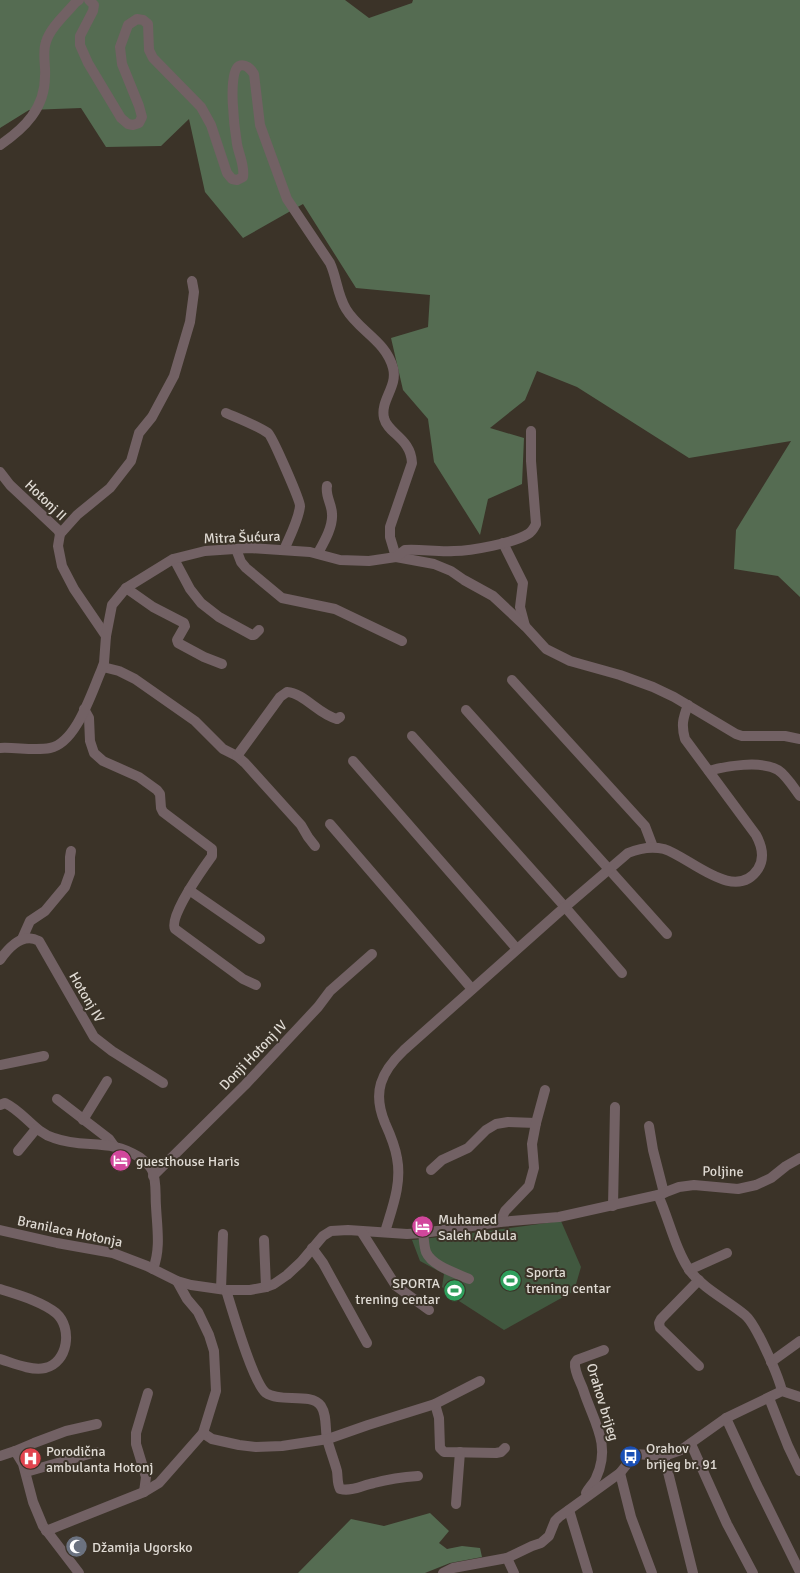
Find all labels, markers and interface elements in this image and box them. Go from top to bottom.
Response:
street label: Hotonj II [21,476,70,524]
street label: Mitra Šućura [203,528,281,547]
street label: Hotonj IV [65,969,108,1025]
street label: Donji Hotonj IV [216,1017,291,1094]
hotel icon: guesthouse Haris [108,1148,134,1174]
place label: guesthouse Haris [136,1153,240,1170]
street label: Poljine [702,1163,744,1180]
place label: Muhamed Saleh Abdula [438,1211,517,1244]
street label: Branilaca Hotonja [16,1212,124,1251]
hotel icon: Muhamed Saleh Abdula [410,1214,436,1240]
place label: Sporta trening centar [526,1264,611,1297]
sports icon: Sporta trening centar [497,1267,523,1293]
place label: SPORTA trening centar [355,1275,441,1308]
sports icon: SPORTA trening centar [442,1278,468,1304]
street label: Orahov brijeg [583,1361,622,1443]
place label: Orahov brijeg br. 91 [646,1440,717,1473]
place label: Porodična ambulanta Hotonj [46,1443,153,1476]
bus stop icon: Orahov brijeg br. 91 [618,1443,644,1469]
hospital icon: Porodična ambulanta Hotonj [17,1446,43,1472]
mosque icon: Džamija Ugorsko [63,1534,89,1560]
place label: Džamija Ugorsko [92,1539,193,1556]

